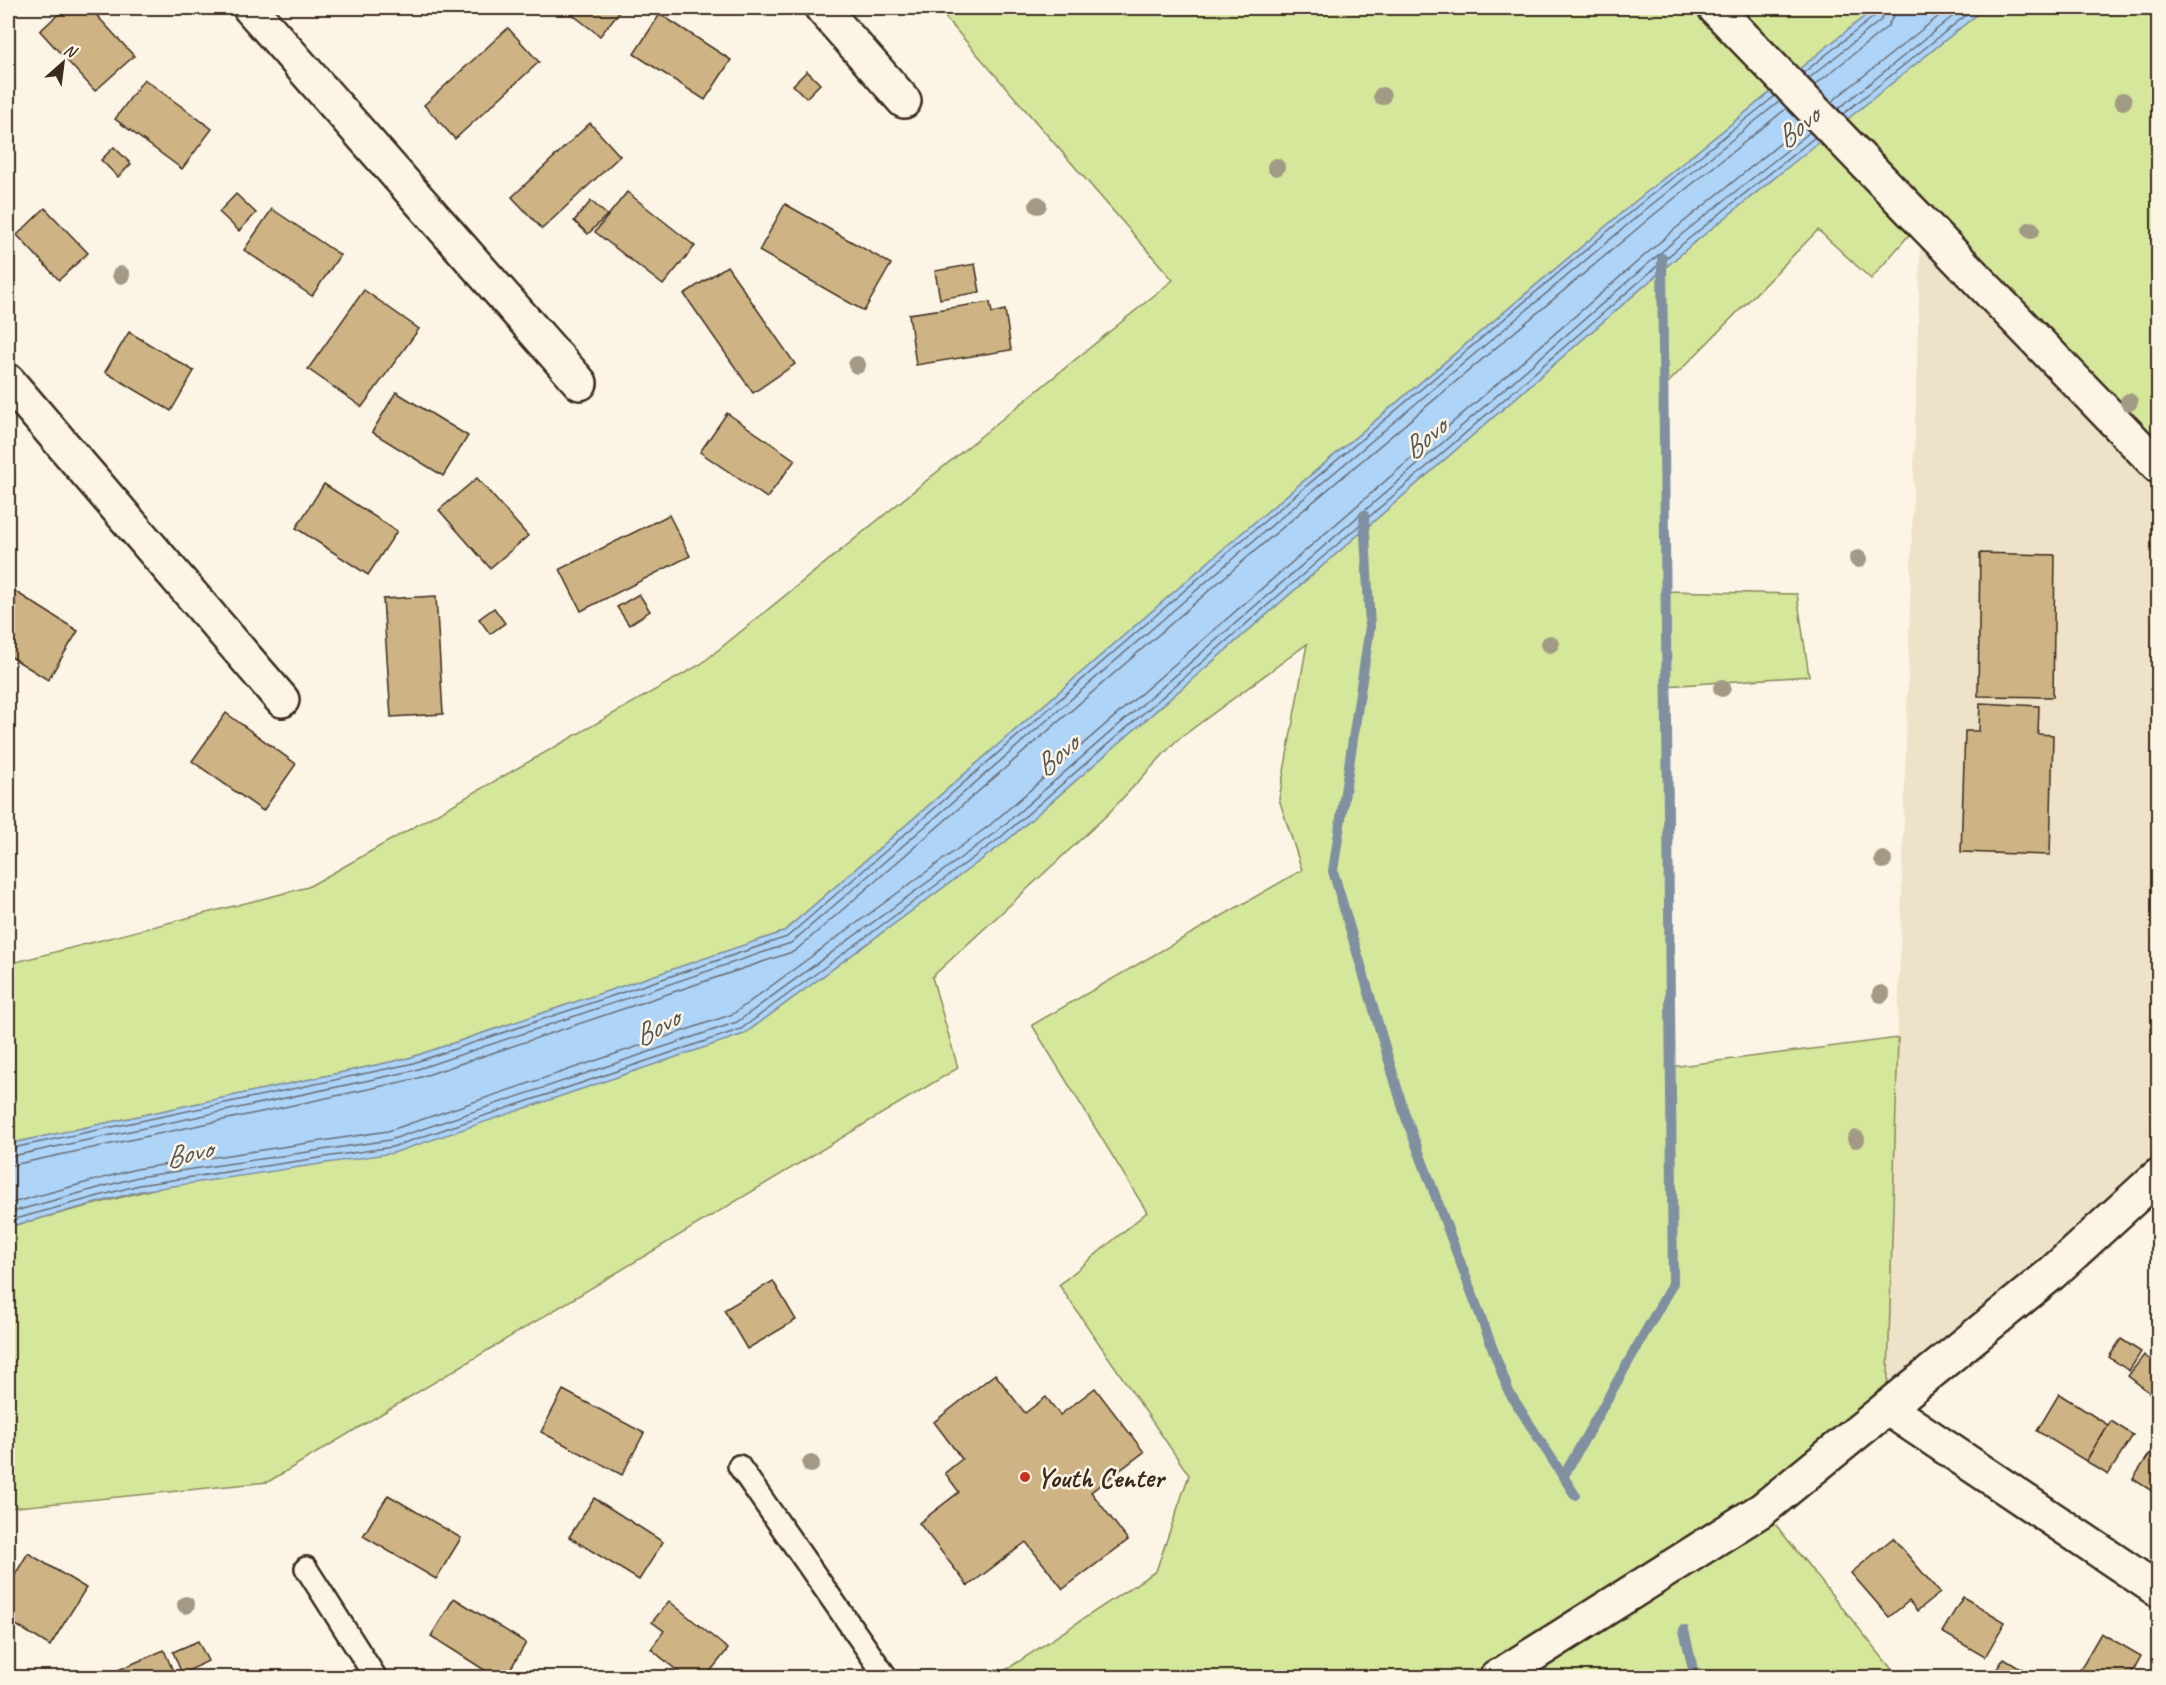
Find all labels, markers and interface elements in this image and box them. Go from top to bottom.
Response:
north arrow [33,33,93,93]
text: N [61,39,81,63]
water label: Bovo [1767,94,1831,157]
water label: Bovo [1394,405,1458,468]
water label: Bovo [1026,722,1090,785]
water label: Bovo [626,996,690,1055]
water label: Bovo [161,1128,220,1177]
place label: Youth Center [1037,1460,1167,1495]
marker: Youth Center [1018,1470,1032,1484]

